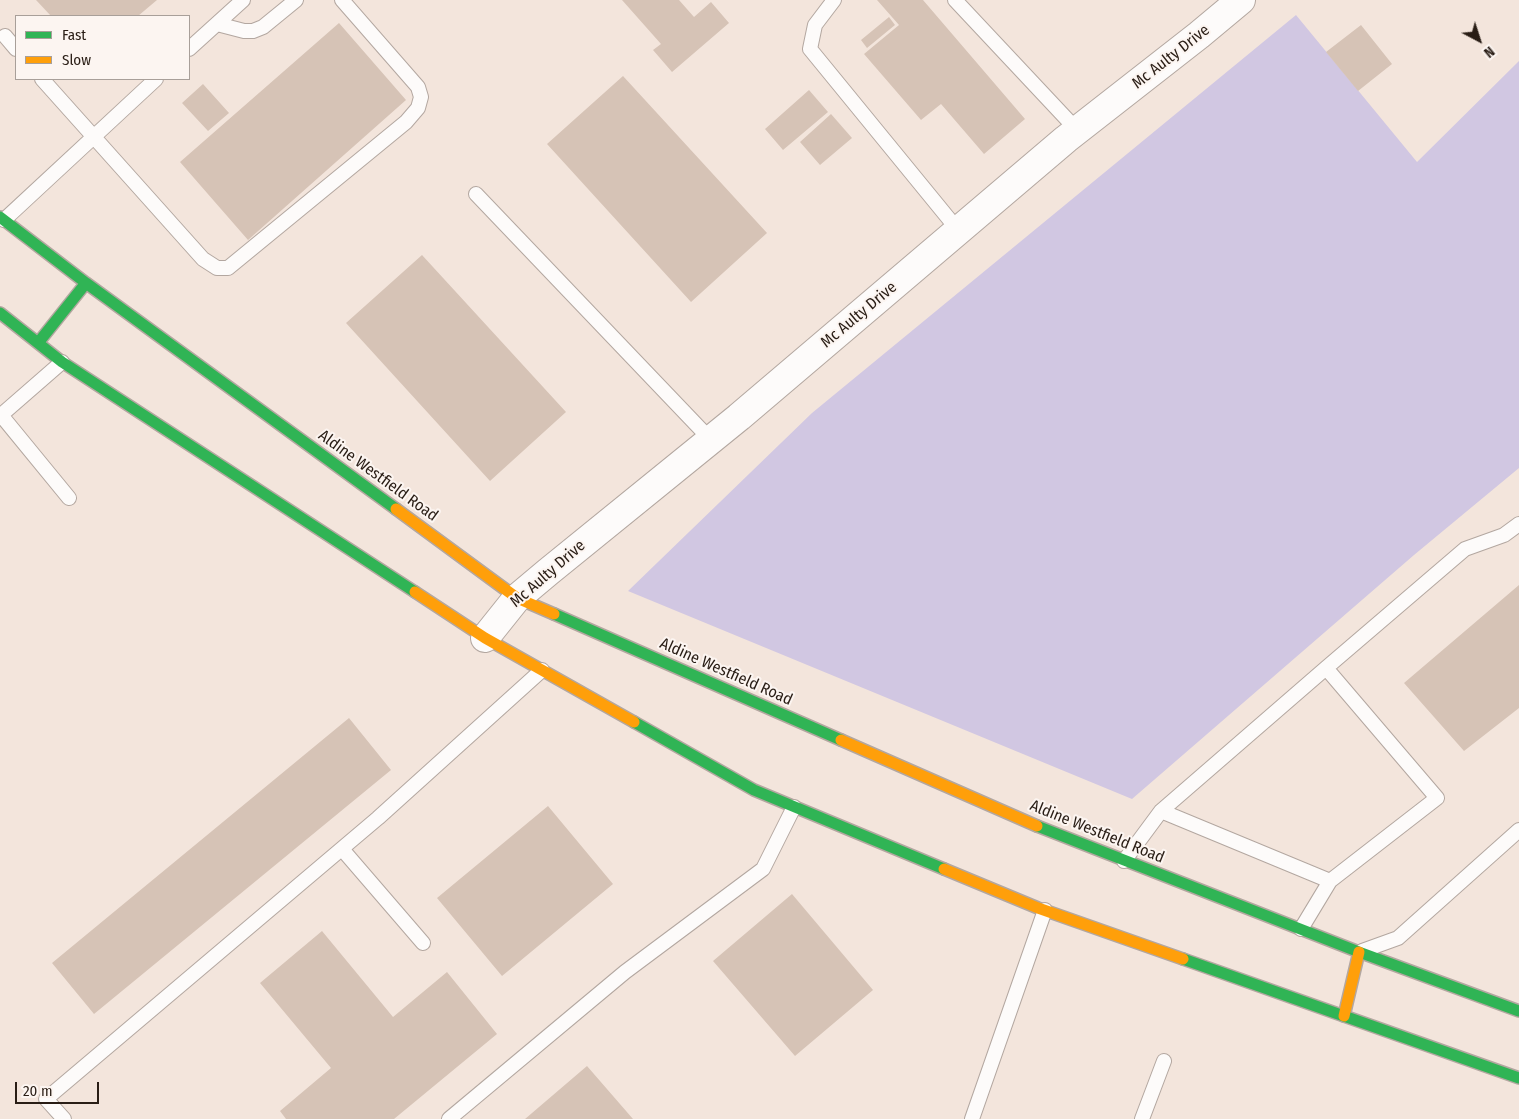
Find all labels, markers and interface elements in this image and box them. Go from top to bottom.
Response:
legend [15,15,190,80]
north arrow [1454,15,1504,65]
street label: Mc Aulty Drive [1128,21,1214,93]
text: Fast [62,26,86,44]
text: N [1480,43,1498,61]
text: Slow [62,51,91,69]
street label: Mc Aulty Drive [817,278,901,352]
street label: Aldine Westfield Road [315,426,441,526]
street label: Mc Aulty Drive [507,536,589,612]
street label: Aldine Westfield Road [657,634,795,710]
street label: Aldine Westfield Road [1027,796,1167,868]
scale bar [18,1072,101,1104]
text: 20 m [23,1082,53,1100]

